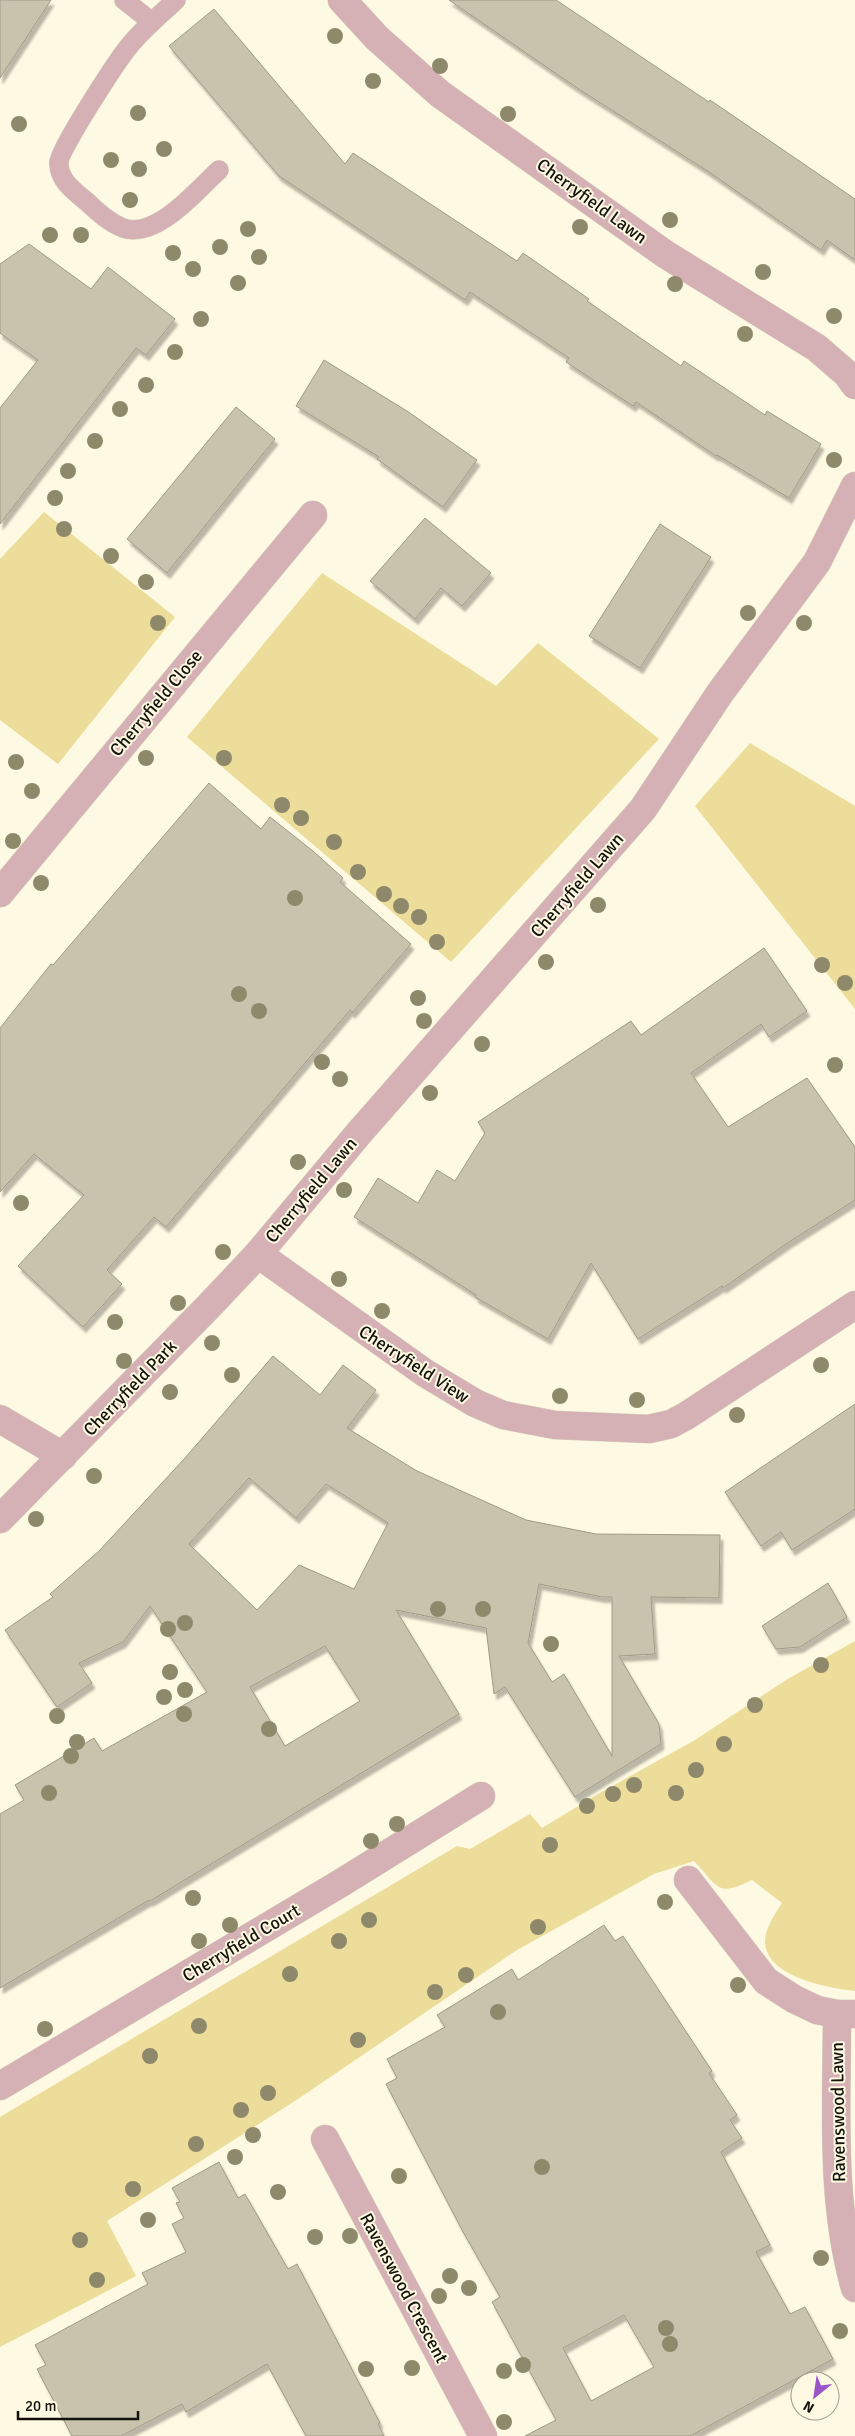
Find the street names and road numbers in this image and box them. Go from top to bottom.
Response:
street label: Cherryfield Lawn [532,154,652,248]
street label: Cherryfield Close [105,645,207,761]
street label: Cherryfield Lawn [526,828,628,942]
street label: Cherryfield Lawn [260,1133,362,1247]
street label: Cherryfield View [355,1320,473,1408]
street label: Cherryfield Park [79,1335,181,1441]
street label: Cherryfield Court [178,1899,304,1987]
street label: Ravenswood Lawn [826,2042,850,2182]
street label: Ravenswood Crescent [355,2209,453,2367]

